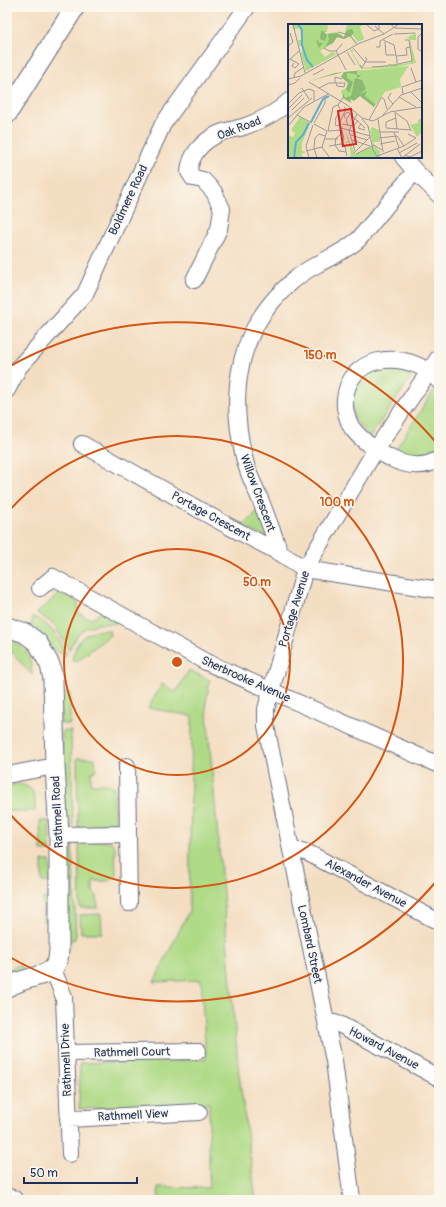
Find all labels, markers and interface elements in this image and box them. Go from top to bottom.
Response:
inset map [288,24,422,158]
street label: Oak Road [215,113,263,144]
street label: Boldmere Road [106,163,151,238]
text: 150 m [304,348,337,363]
street label: Willow Crescent [237,452,279,534]
street label: Portage Crescent [168,488,253,544]
text: 100 m [320,495,355,510]
street label: Portage Avenue [276,569,313,649]
text: 50 m [243,575,271,590]
street label: Sherbrooke Avenue [199,653,293,706]
centre of rings [170,655,184,669]
street label: Rathmell Road [48,775,67,849]
street label: Alexander Avenue [322,856,409,911]
street label: Lombard Street [294,903,325,985]
street label: Rathmell Drive [58,1023,75,1097]
street label: Howard Avenue [346,1024,421,1073]
street label: Rathmell Court [94,1044,171,1061]
street label: Rathmell View [97,1106,169,1125]
scale bar [24,1159,137,1185]
text: 50 m [30,1166,58,1181]

